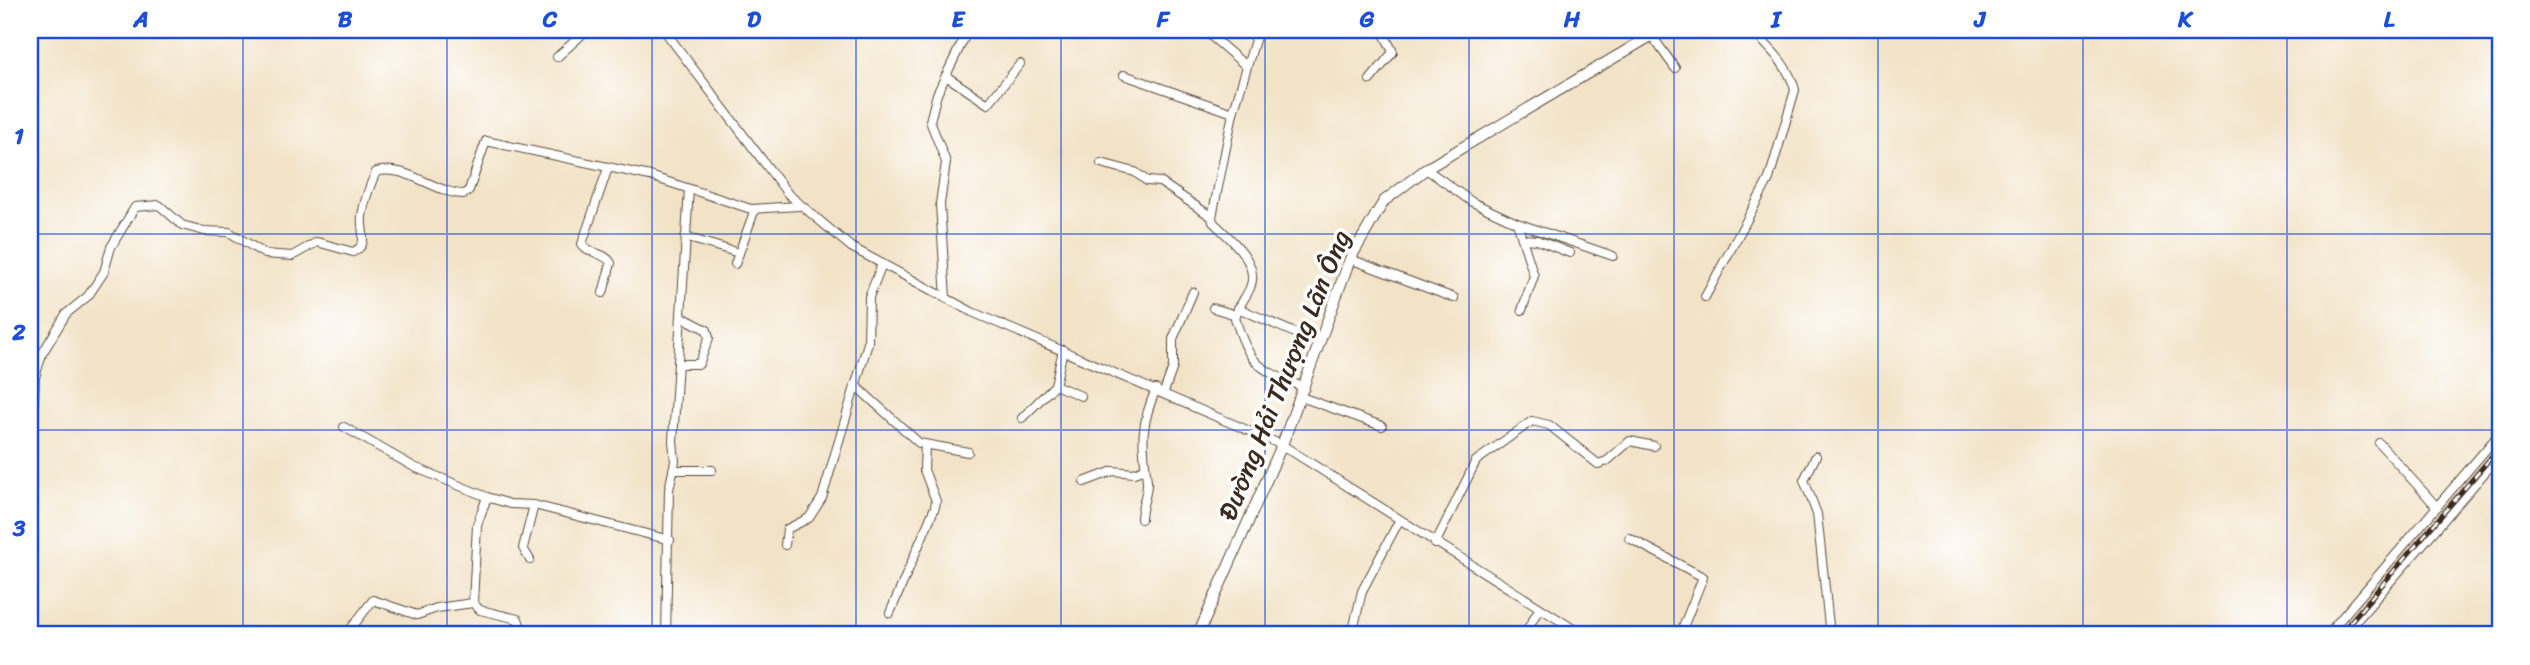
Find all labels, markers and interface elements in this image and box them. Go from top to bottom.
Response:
text: A [132,0,149,40]
text: B [338,0,353,40]
text: C [542,0,558,40]
text: D [747,0,762,40]
text: E [952,0,967,40]
text: F [1156,0,1171,40]
text: G [1359,0,1375,40]
text: H [1563,0,1581,40]
text: I [1770,0,1782,40]
text: J [1973,0,1987,40]
text: K [2177,0,2194,40]
text: L [2384,0,2395,40]
text: 1 [14,116,24,157]
street label: Đường Hải Thượng Lãn Ông [1205,223,1363,527]
text: 2 [11,312,26,353]
text: 3 [12,508,26,549]

